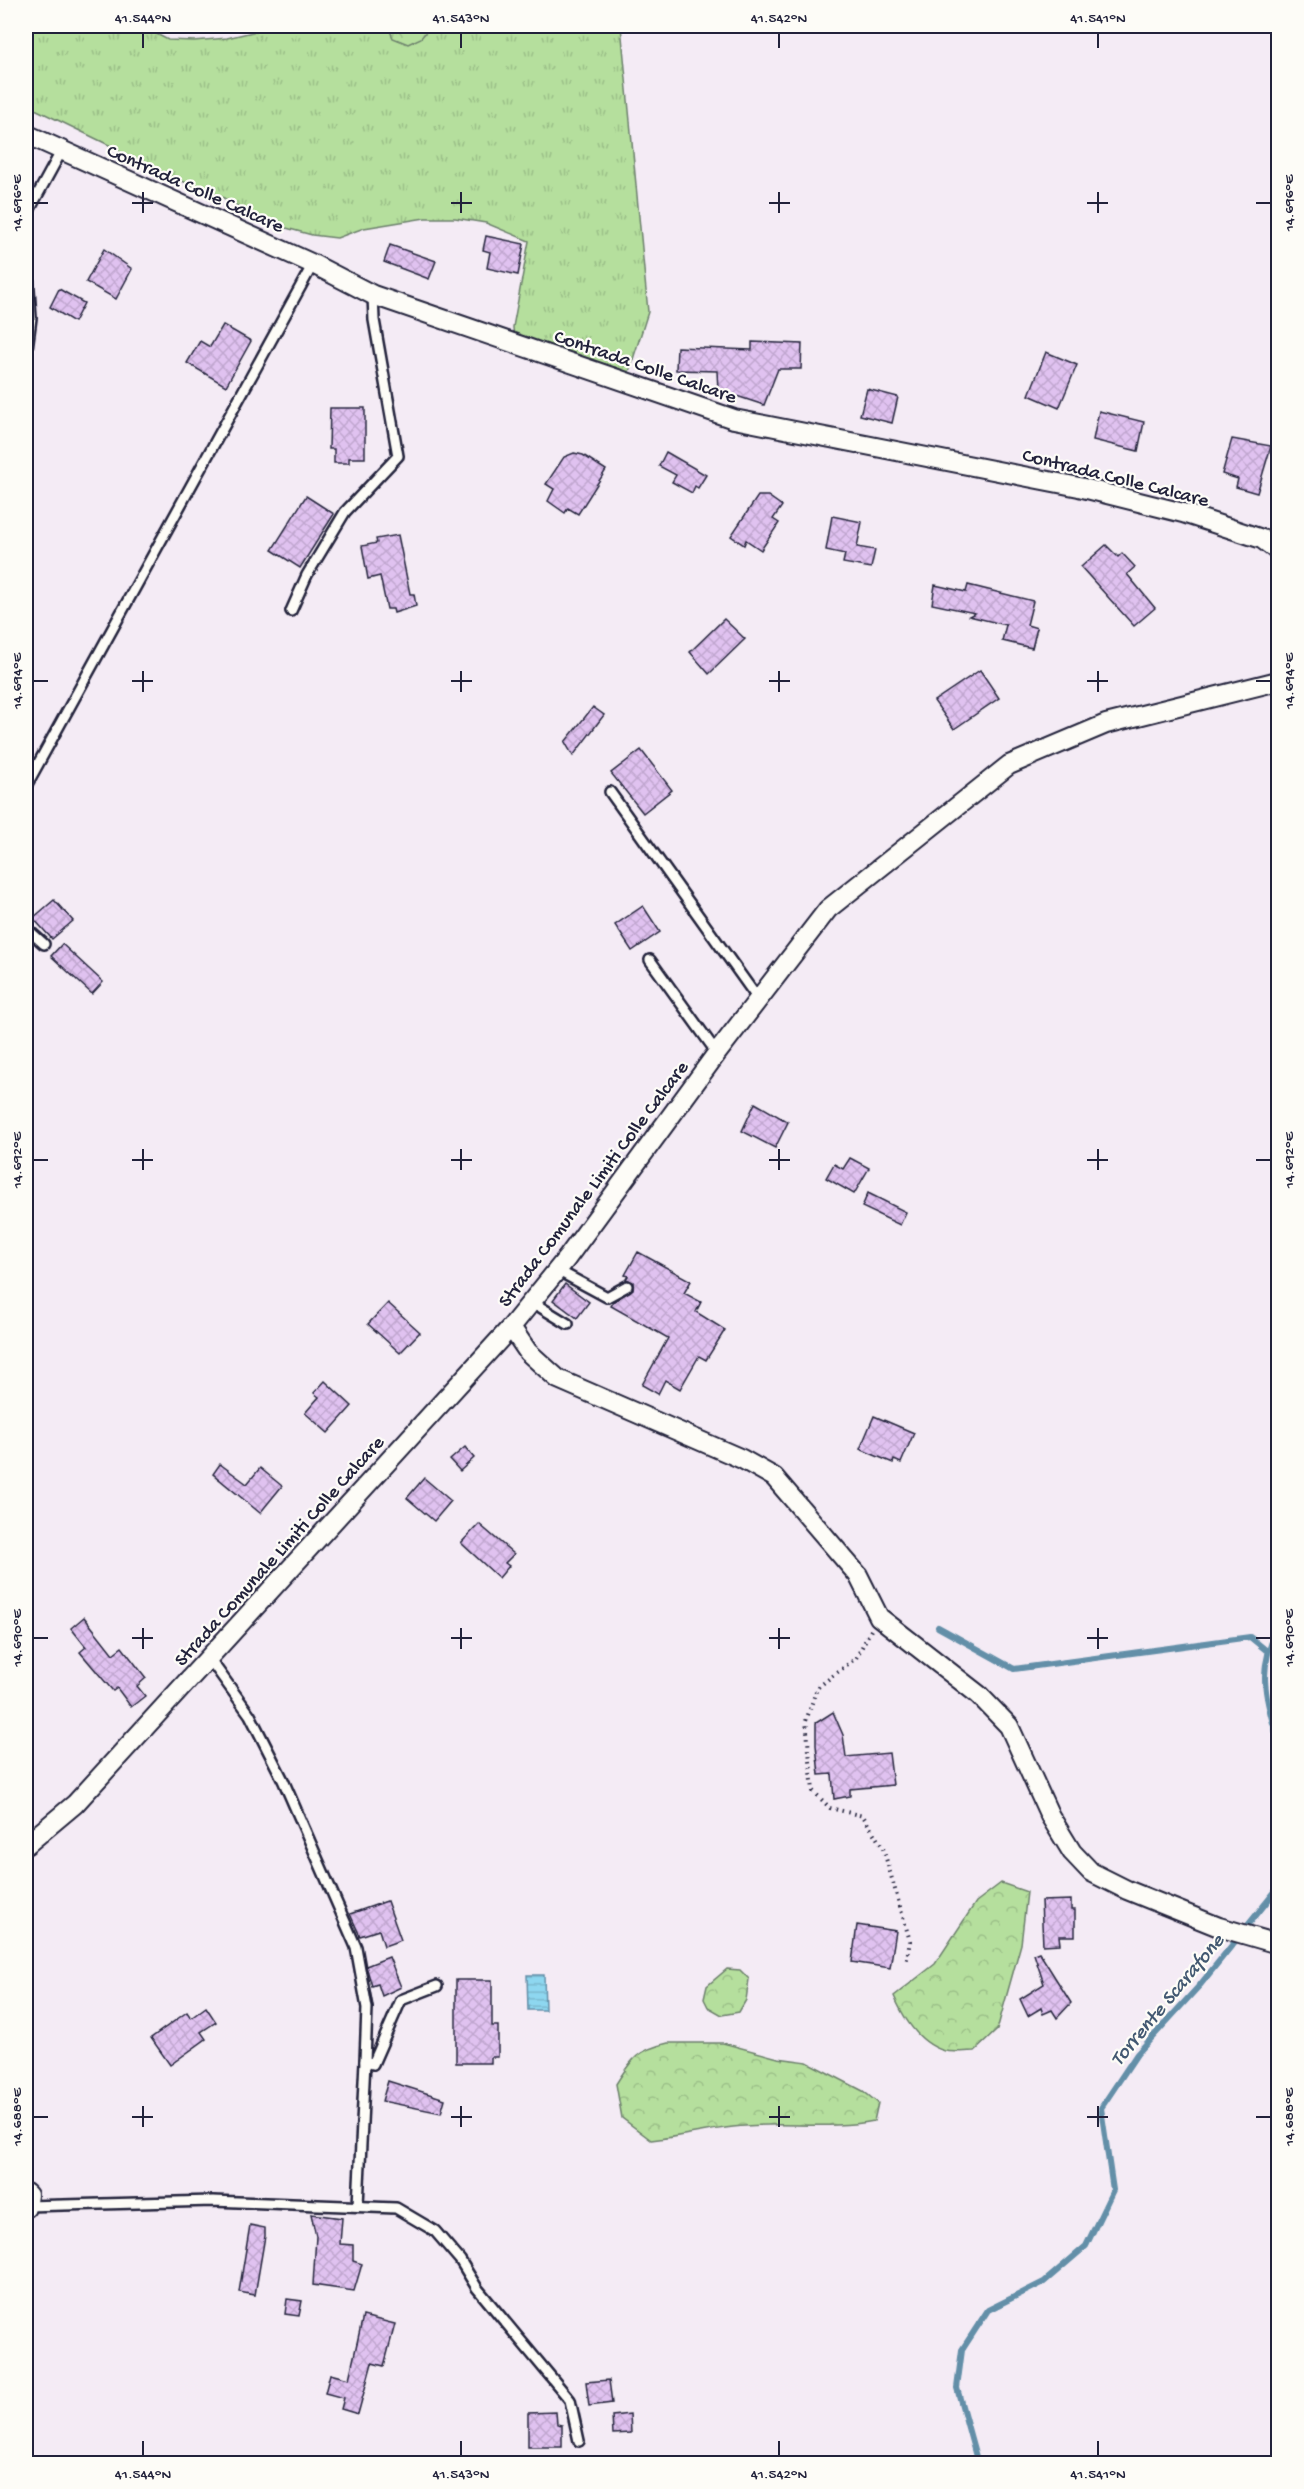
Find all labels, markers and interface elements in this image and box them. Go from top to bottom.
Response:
text: 41.544°N [115,10,171,28]
text: 41.543°N [432,10,490,28]
text: 41.542°N [751,10,808,28]
text: 41.541°N [1070,10,1126,28]
street label: Contrada Colle Calcare [102,141,287,240]
text: 14.696°E [9,174,27,232]
text: 14.696°E [1281,174,1299,232]
street label: Contrada Colle Calcare [551,326,740,411]
street label: Contrada Colle Calcare [1020,445,1211,514]
text: 14.694°E [9,652,27,710]
text: 14.694°E [1281,652,1299,710]
street label: Strada Comunale Limiti Colle Calcare [495,1057,695,1313]
text: 14.692°E [9,1131,27,1189]
text: 14.692°E [1281,1131,1299,1189]
street label: Strada Comunale Limiti Colle Calcare [171,1432,391,1672]
text: 14.690°E [9,1609,27,1668]
text: 14.690°E [1281,1609,1299,1668]
water label: Torrente Scarafone [1106,1929,1232,2072]
text: 14.688°E [9,2087,27,2147]
text: 14.688°E [1281,2087,1299,2147]
text: 41.544°N [115,2466,171,2484]
text: 41.543°N [432,2466,490,2484]
text: 41.542°N [751,2466,808,2484]
text: 41.541°N [1070,2466,1126,2484]

